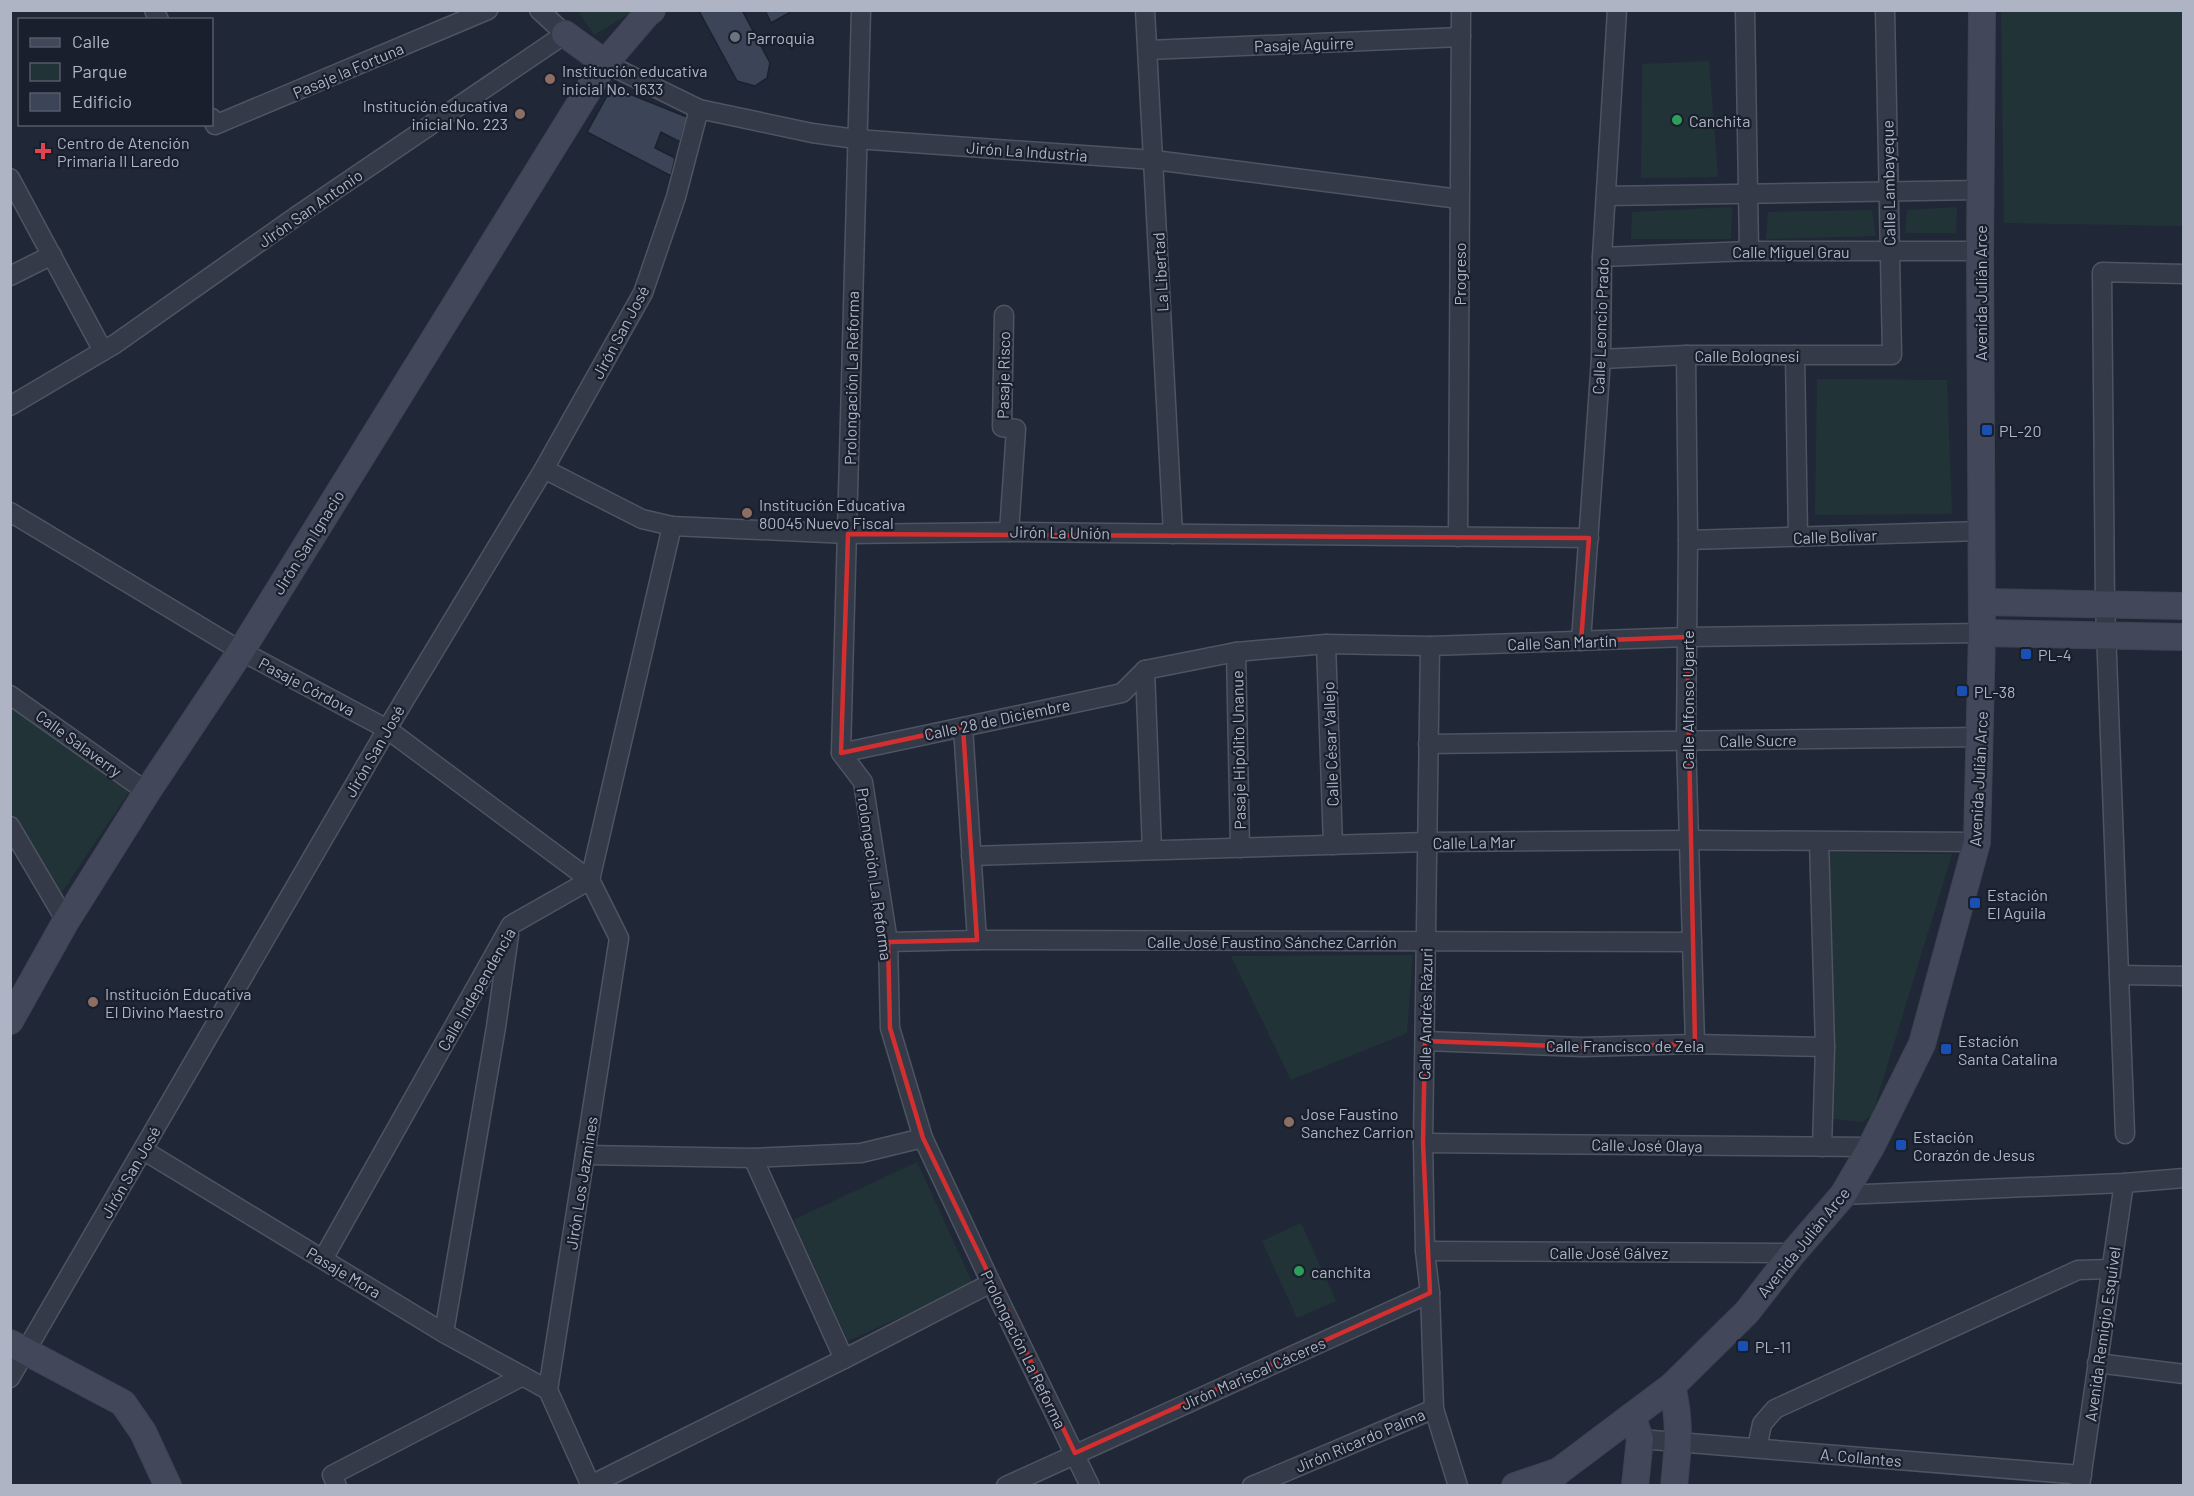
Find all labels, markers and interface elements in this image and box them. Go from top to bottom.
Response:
legend [18,18,213,126]
place label: Parroquia [747,28,815,47]
text: Calle [72,30,110,52]
marker: Parroquia [728,30,742,44]
street label: Pasaje Aguirre [1254,33,1354,55]
street label: Pasaje la Fortuna [290,38,406,102]
text: Parque [72,60,127,82]
place label: Institución educativa inicial No. 1633 [562,61,707,98]
marker: Institución educativa inicial No. 1633 [543,72,557,86]
text: Edificio [72,90,132,112]
place label: Institución educativa inicial No. 223 [363,96,508,133]
marker: Institución educativa inicial No. 223 [513,107,527,121]
place label: Canchita [1689,111,1750,130]
marker: Canchita [1670,113,1684,127]
street label: Calle Lambayeque [1877,120,1899,246]
place label: Centro de Atención Primaria II Laredo [57,133,190,170]
street label: Jirón La Industria [966,137,1088,165]
marker: Centro de Atención Primaria II Laredo [34,142,52,160]
street label: Jirón San Antonio [254,165,366,251]
street label: Avenida Julián Arce [1971,225,1990,361]
street label: La Libertad [1148,232,1172,312]
street label: Progreso [1450,242,1469,306]
street label: Calle Miguel Grau [1732,242,1850,261]
street label: Calle Leoncio Prado [1588,257,1612,395]
street label: Jirón San José [587,282,653,382]
street label: Prolongación La Reforma [840,291,862,465]
street label: Pasaje Risco [993,331,1013,419]
street label: Calle Bolognesi [1694,346,1800,365]
place label: PL-20 [1999,421,2041,440]
marker: PL-20 [1980,423,1994,437]
street label: Jirón San Ignacio [268,486,348,598]
place label: Institución Educativa 80045 Nuevo Fiscal [759,495,905,532]
marker: Institución Educativa 80045 Nuevo Fiscal [740,506,754,520]
street label: Jirón La Unión [1010,522,1110,542]
street label: Calle Bolívar [1793,525,1878,547]
street label: Calle Alfonso Ugarte [1678,630,1697,770]
street label: Calle San Martín [1507,631,1617,653]
place label: PL-4 [2038,645,2072,664]
marker: PL-4 [2019,647,2033,661]
street label: Pasaje Córdova [256,653,358,719]
street label: Pasaje Hipólito Unanue [1227,670,1249,830]
street label: Calle César Vallejo [1318,681,1342,807]
place label: PL-38 [1974,682,2015,701]
marker: PL-38 [1955,684,1969,698]
street label: Calle 28 de Diciembre [922,694,1072,744]
street label: Jirón San José [340,702,408,800]
street label: Calle Salaverry [32,705,126,781]
street label: Avenida Julián Arce [1965,711,1991,847]
street label: Calle Sucre [1719,730,1797,750]
street label: Prolongación La Reforma [853,787,897,961]
street label: Calle La Mar [1432,832,1516,852]
place label: Estación El Aguila [1987,885,2048,922]
marker: Estación El Aguila [1968,896,1982,910]
street label: Calle Independencia [433,924,519,1054]
street label: Calle José Faustino Sánchez Carrión [1147,932,1397,951]
street label: Calle Andrés Rázuri [1414,948,1436,1080]
place label: Institución Educativa El Divino Maestro [105,984,251,1021]
marker: Institución Educativa El Divino Maestro [86,995,100,1009]
place label: Estación Santa Catalina [1958,1031,2058,1068]
street label: Calle Francisco de Zela [1546,1036,1704,1055]
marker: Estación Santa Catalina [1939,1042,1953,1056]
place label: Jose Faustino Sanchez Carrion [1301,1104,1414,1141]
street label: Jirón Los Jazmines [561,1115,601,1251]
marker: Jose Faustino Sanchez Carrion [1282,1115,1296,1129]
street label: Jirón San José [96,1123,164,1221]
place label: Estación Corazón de Jesus [1913,1127,2035,1164]
street label: Calle José Olaya [1591,1135,1703,1155]
marker: Estación Corazón de Jesus [1894,1138,1908,1152]
street label: Avenida Julián Arce [1753,1183,1853,1301]
street label: Pasaje Mora [303,1242,385,1302]
street label: Calle José Gálvez [1550,1243,1668,1262]
street label: Avenida Remigio Esquivel [2080,1245,2124,1423]
place label: canchita [1311,1262,1371,1281]
marker: canchita [1292,1264,1306,1278]
street label: Prolongación La Reforma [977,1267,1071,1431]
street label: Jirón Mariscal Cáceres [1178,1333,1328,1413]
place label: PL-11 [1755,1337,1791,1356]
marker: PL-11 [1736,1339,1750,1353]
street label: Jirón Ricardo Palma [1292,1404,1428,1476]
street label: A. Collantes [1820,1444,1902,1470]

